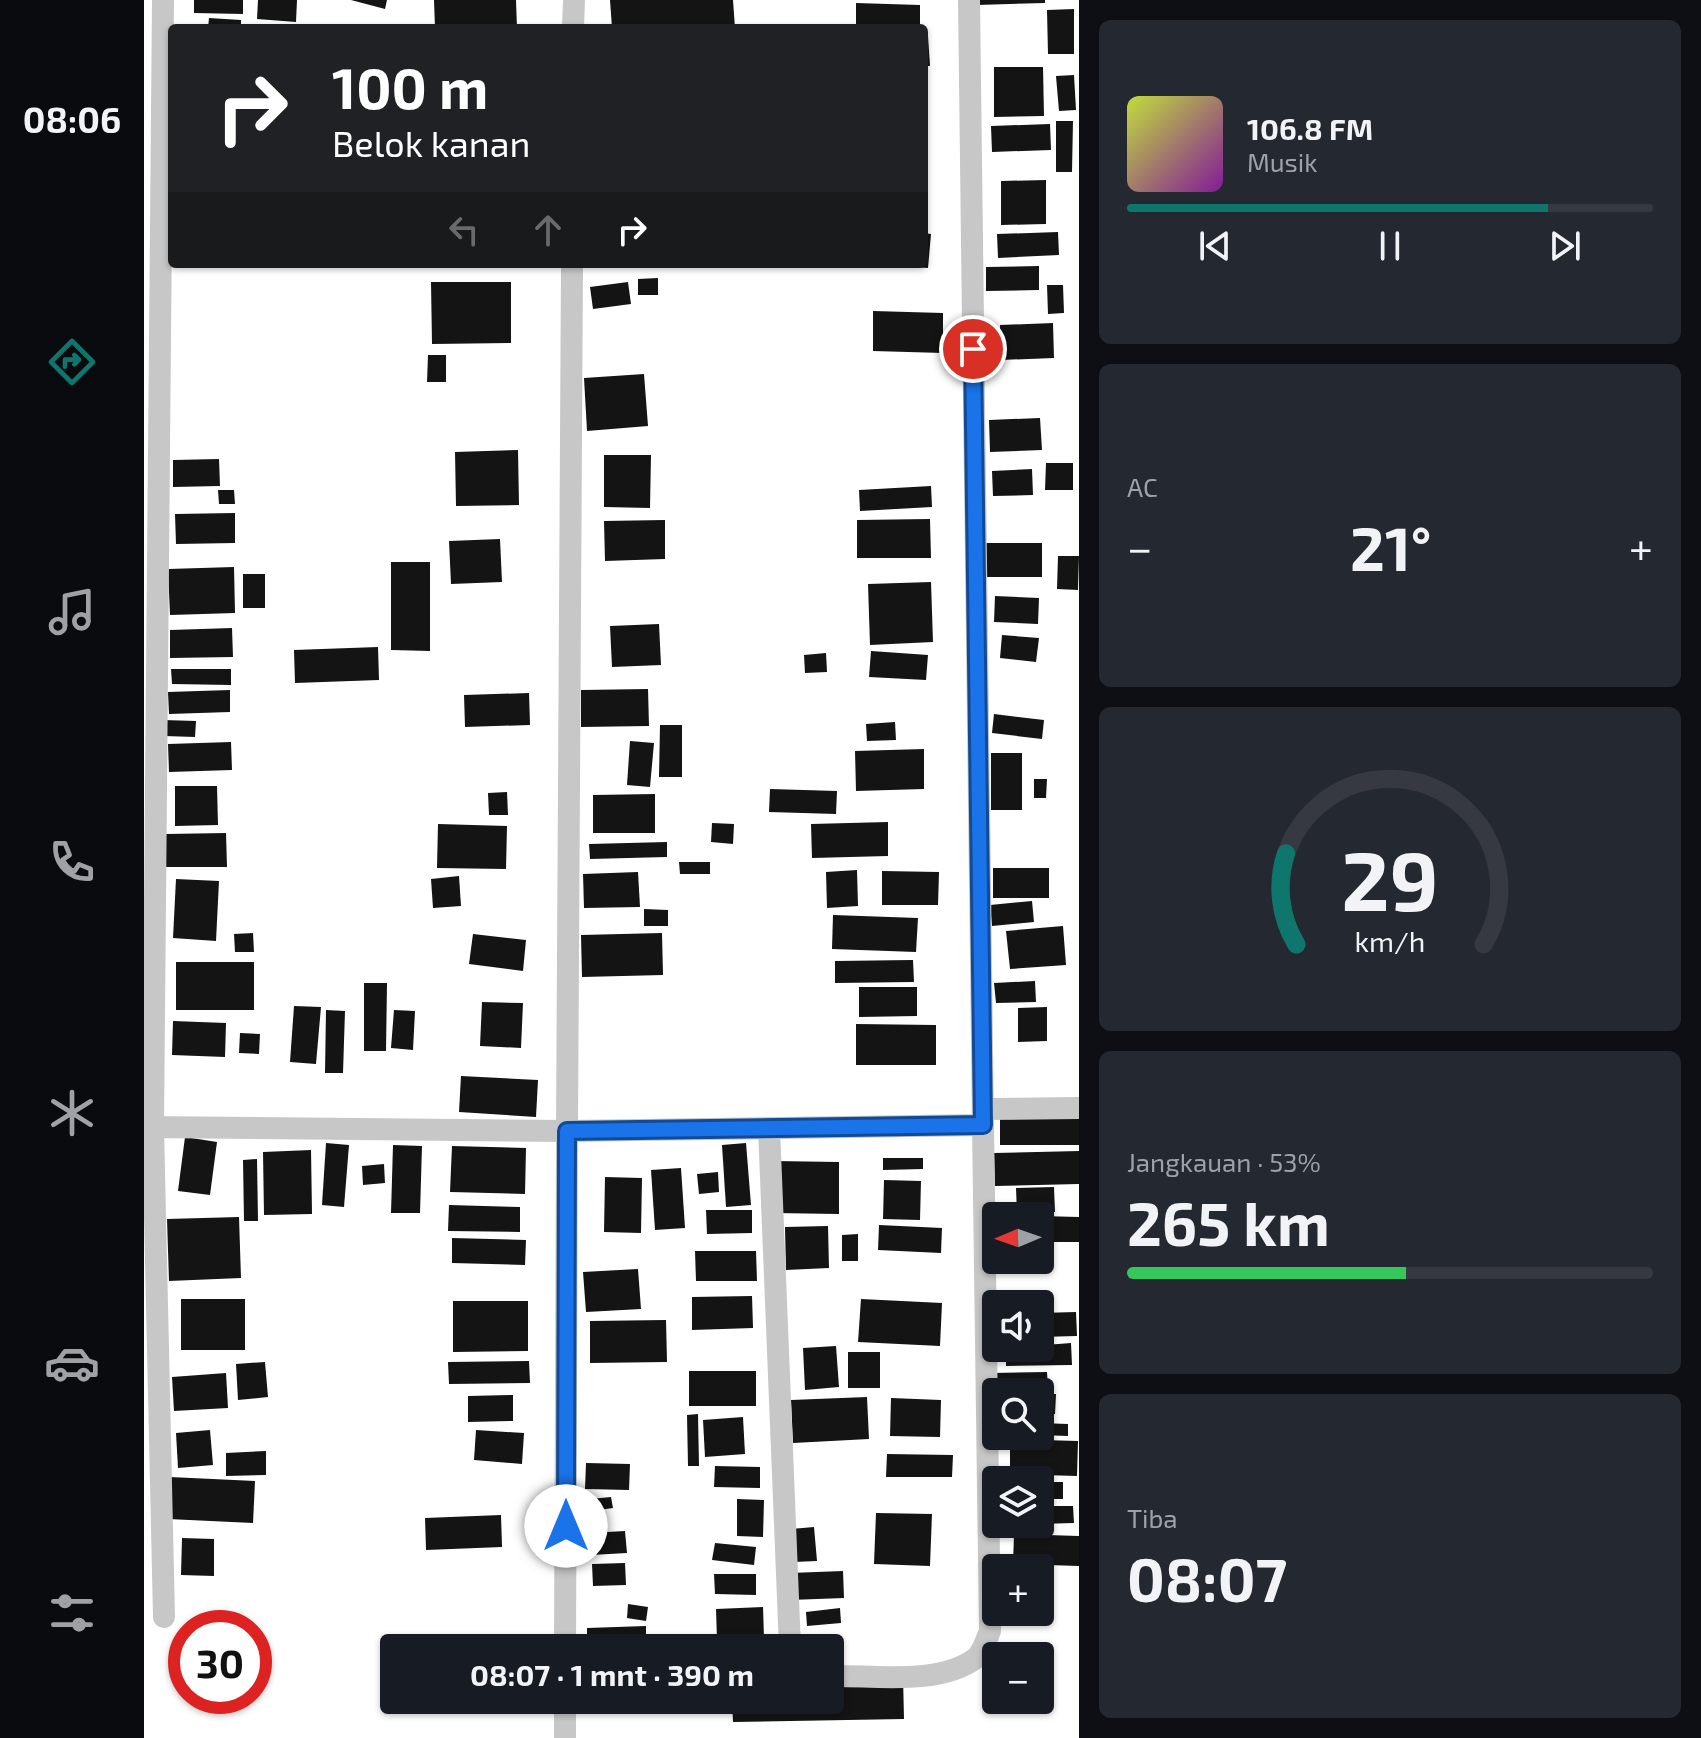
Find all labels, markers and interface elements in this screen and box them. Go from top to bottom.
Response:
text: 100 m [332,53,488,120]
icon: right [200,56,304,160]
text: 08:06 [23,97,121,140]
text: 106.8 FM [1247,110,1373,146]
text: Belok kanan [332,121,530,164]
text: Musik [1247,146,1318,177]
icon: left [442,208,486,252]
icon: ahead [526,208,570,252]
icon: right [610,208,654,252]
icon: previous [1193,224,1237,268]
icon: pause [1368,224,1412,268]
icon: next [1543,224,1587,268]
pin [939,315,1007,383]
icon: arrive [951,327,995,371]
icon: directions [44,334,100,390]
text: AC [1127,471,1158,502]
text: 21° [1350,511,1431,583]
text: − [1127,520,1153,573]
text: + [1629,520,1653,573]
icon: music [44,584,100,640]
text: 29 [1341,828,1439,928]
icon: phone [44,834,100,890]
text: km/h [1355,923,1425,958]
icon: climate [44,1085,100,1141]
text: Jangkauan · 53% [1127,1146,1321,1177]
text: 265 km [1127,1186,1330,1258]
north arrow [982,1202,1054,1274]
map controls [982,1202,1054,1714]
button: sound [982,1290,1054,1362]
icon: car [44,1335,100,1391]
button: search [982,1378,1054,1450]
button: layers [982,1466,1054,1538]
position arrow [524,1484,608,1568]
text: Tiba [1127,1502,1178,1533]
text: 08:07 [1127,1542,1287,1614]
button: + [982,1554,1054,1626]
icon: filters [44,1585,100,1641]
speed limit sign: 30 [168,1610,272,1714]
button: − [982,1642,1054,1714]
text: 08:07 · 1 mnt · 390 m [470,1656,754,1692]

